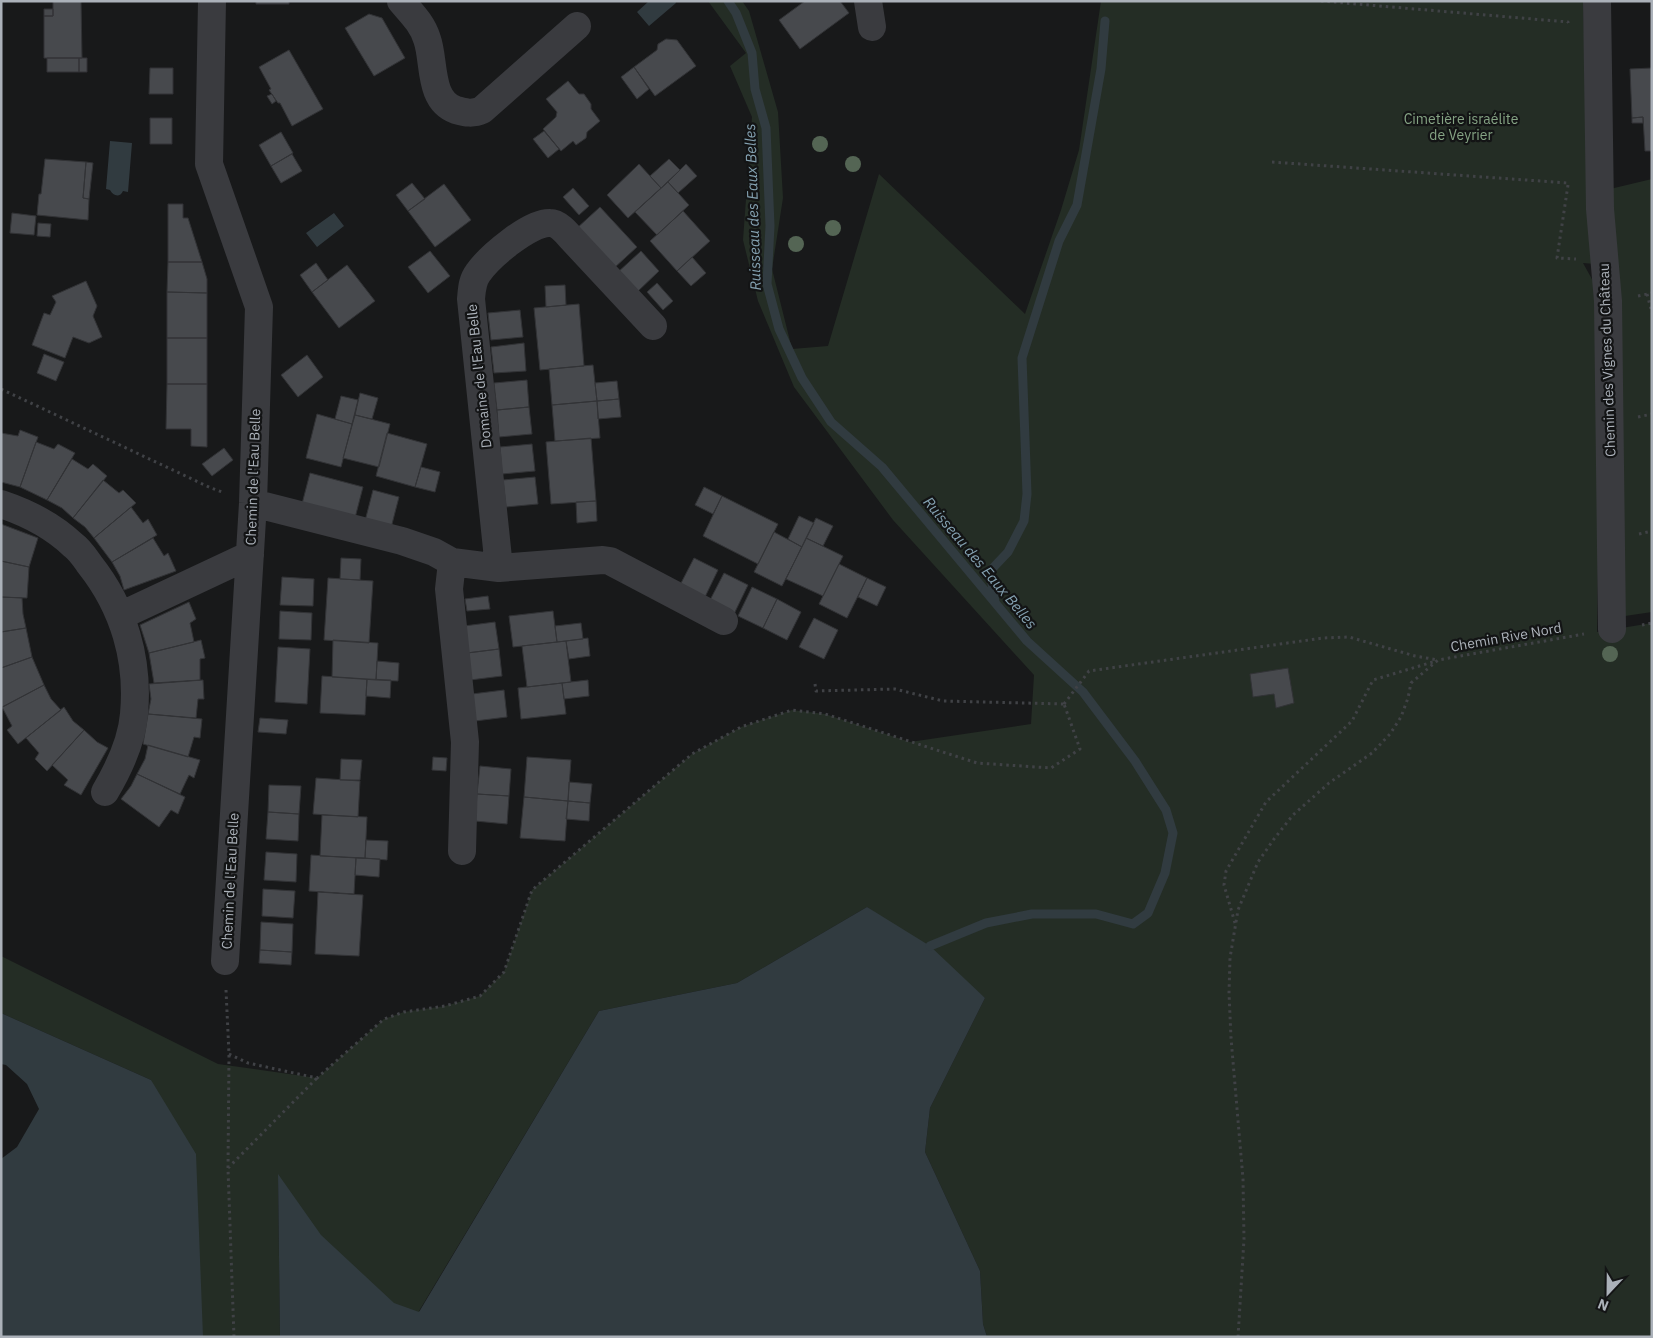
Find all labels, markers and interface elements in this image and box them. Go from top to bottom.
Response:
park label: Cimetière israélite de Veyrier [1404,110,1519,144]
water label: Ruisseau des Eaux Belles [740,123,765,291]
street label: Chemin des Vignes du Château [1595,263,1619,457]
street label: Domaine de l'Eau Belle [462,303,496,449]
street label: Chemin de l'Eau Belle [242,408,264,546]
water label: Ruisseau des Eaux Belles [919,493,1041,633]
street label: Chemin Rive Nord [1449,618,1563,656]
street label: Chemin de l'Eau Belle [217,812,243,950]
north arrow [1583,1268,1633,1318]
text: N [1595,1295,1611,1315]

